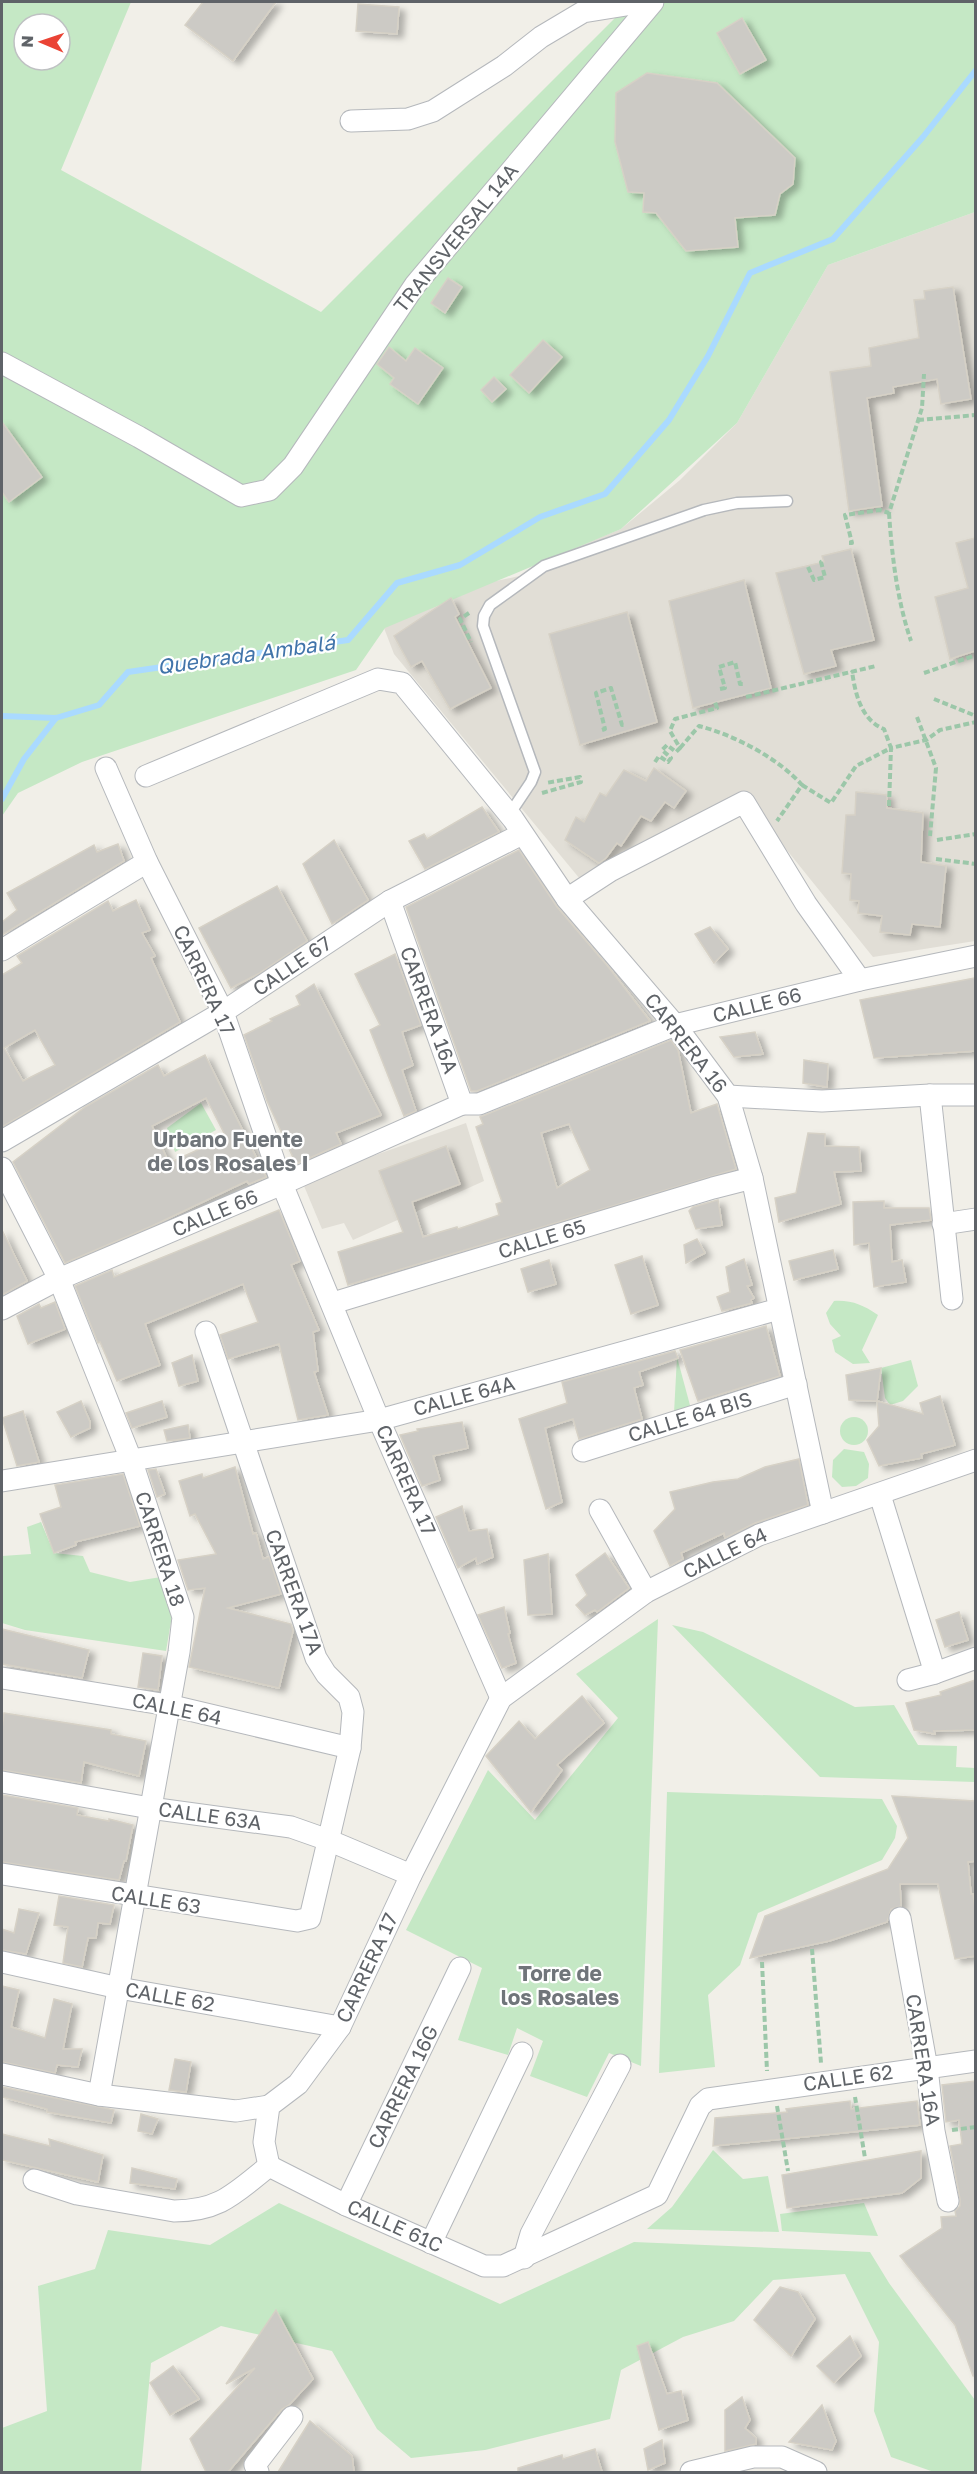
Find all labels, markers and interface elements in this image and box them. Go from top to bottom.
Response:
north arrow [12,12,72,72]
text: N [17,35,37,48]
street label: TRANSVERSAL 14A [388,158,522,316]
water label: Quebrada Ambalá [155,628,339,679]
street label: CARRERA 17 [169,921,241,1038]
street label: CALLE 67 [248,930,335,1000]
street label: CARRERA 16A [396,943,464,1076]
street label: CALLE 66 [710,981,804,1027]
street label: CARRERA 16 [640,988,733,1097]
district label: Urbano Fuente de los Rosales I [147,1126,309,1176]
street label: CALLE 66 [168,1183,261,1241]
street label: CALLE 65 [495,1213,588,1263]
street label: CALLE 64A [410,1370,517,1420]
street label: CALLE 64 BIS [625,1386,755,1446]
street label: CARRERA 17 [372,1421,442,1539]
street label: CARRERA 18 [131,1488,191,1609]
street label: CALLE 64 [678,1521,771,1583]
street label: CARRERA 17A [261,1526,329,1658]
street label: CALLE 64 [130,1687,224,1729]
street label: CALLE 63A [157,1796,263,1834]
street label: CALLE 63 [110,1880,203,1918]
street label: CARRERA 17 [330,1909,402,2026]
district label: Torre de los Rosales [501,1960,619,2010]
street label: CALLE 62 [124,1976,217,2016]
street label: CARRERA 16A [902,1992,946,2128]
street label: CARRERA 16G [362,2021,442,2152]
street label: CALLE 62 [801,2059,894,2095]
street label: CALLE 61C [344,2193,447,2257]

